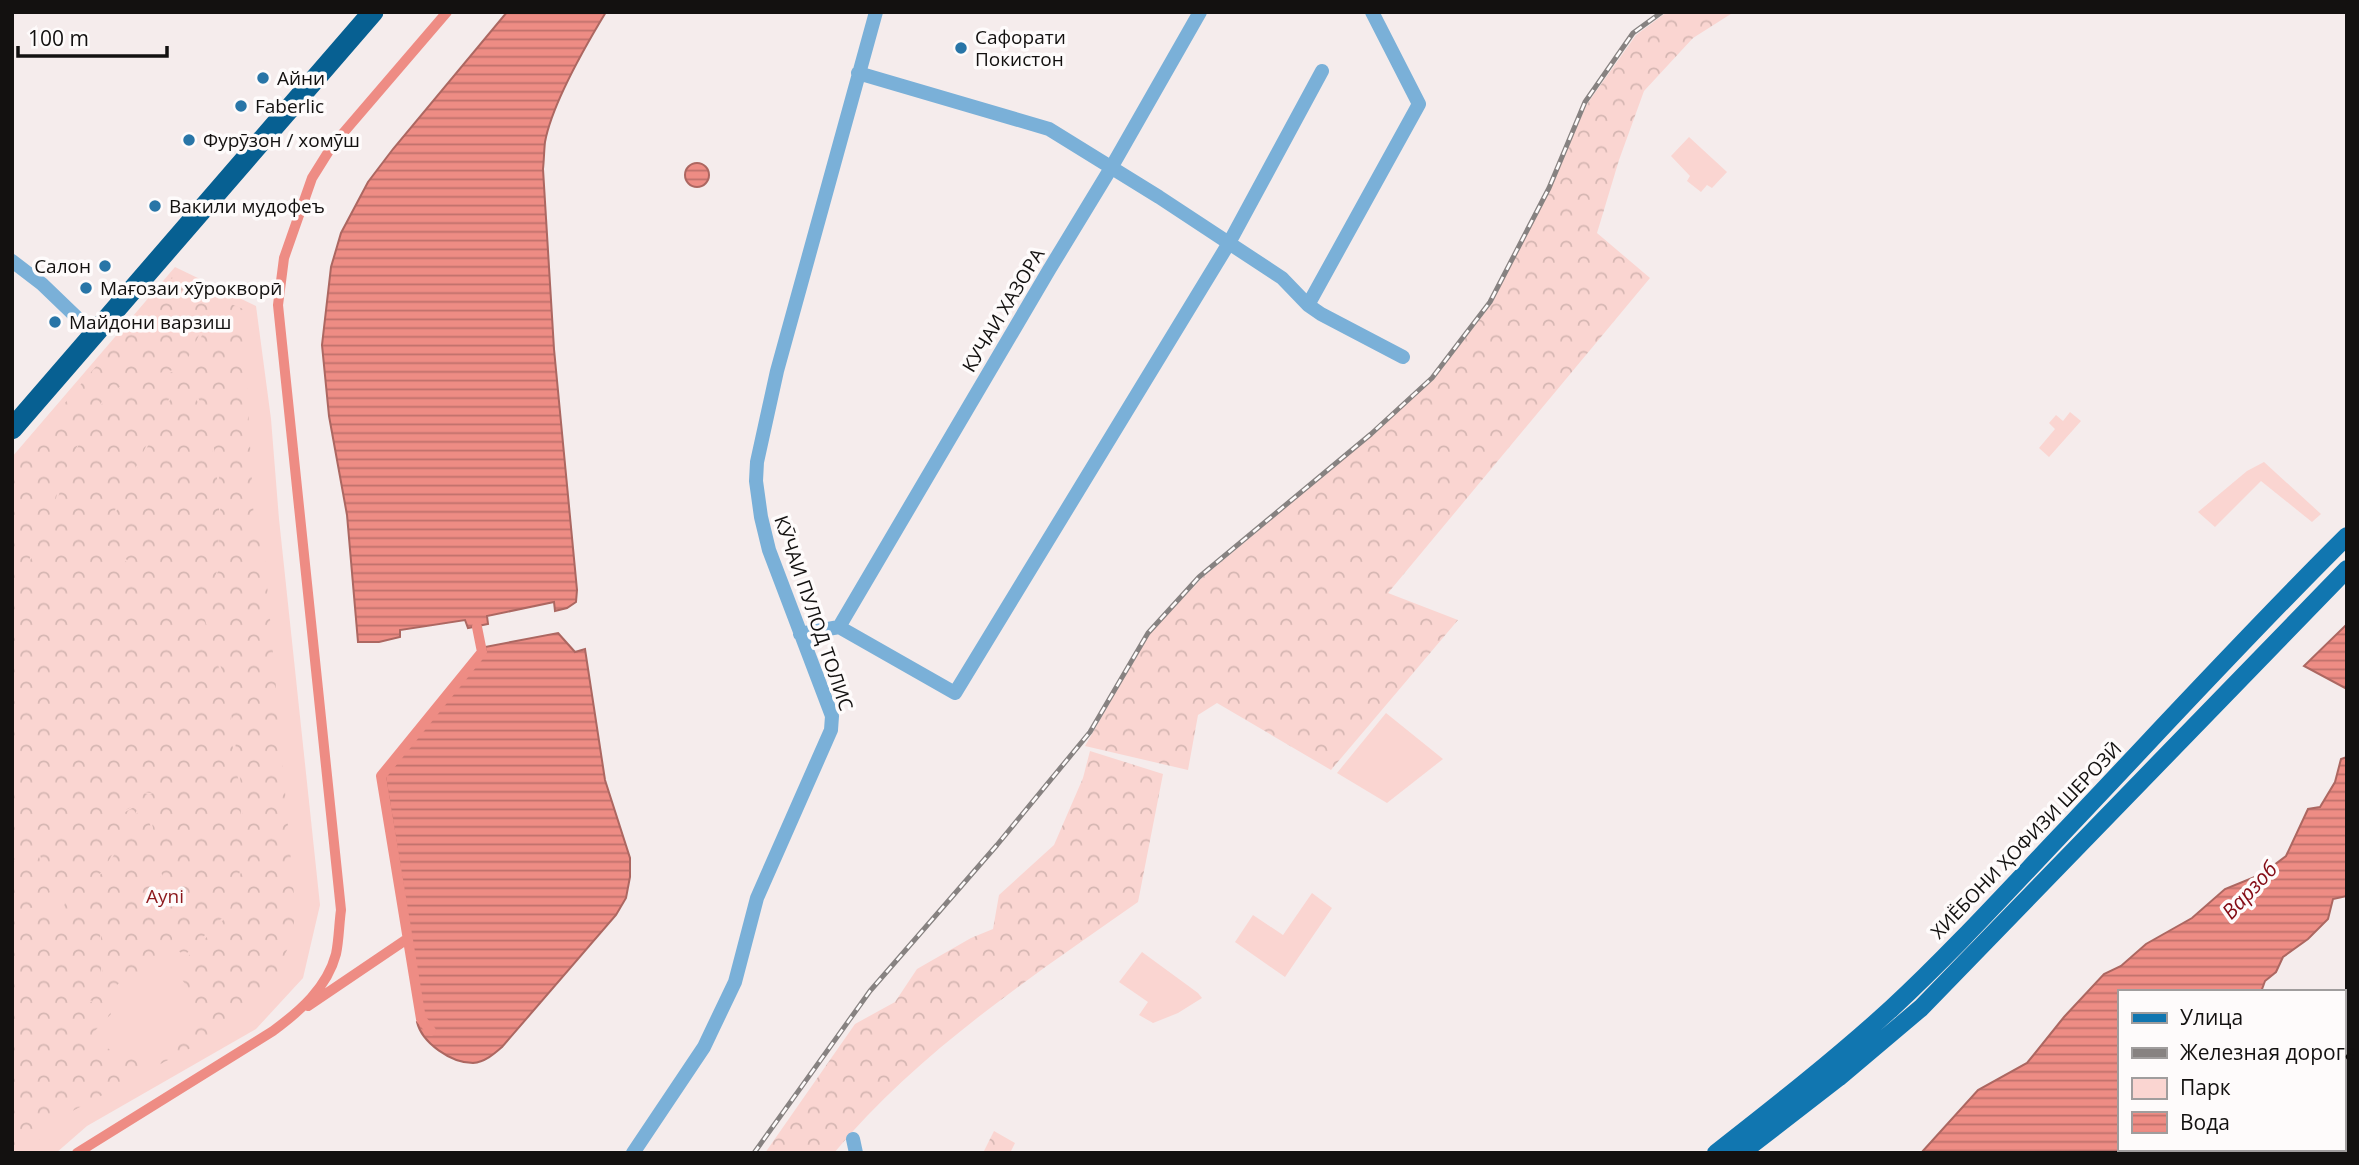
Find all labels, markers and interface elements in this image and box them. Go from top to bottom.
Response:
scale bar [18,14,166,58]
text: 100 m [28,24,89,52]
place label: Сафорати Покистон [975,24,1066,72]
marker: Сафорати Покистон [953,40,969,56]
place label: Айни [277,65,325,91]
marker: Айни [255,70,271,86]
place label: Faberlic [255,93,324,119]
marker: Faberlic [233,98,249,114]
place label: Фурӯзон / хомӯш [203,127,360,153]
marker: Фурӯзон / хомӯш [181,132,197,148]
place label: Вакили мудофеъ [169,193,325,219]
marker: Вакили мудофеъ [147,198,163,214]
street label: КУЧАИ ХАЗОРА [956,243,1050,377]
place label: Салон [34,253,91,279]
marker: Салон [97,258,113,274]
place label: Мағозаи хӯрокворӣ [100,275,282,301]
marker: Мағозаи хӯрокворӣ [78,280,94,296]
place label: Майдони варзиш [69,309,231,335]
marker: Майдони варзиш [47,314,63,330]
street label: КӮЧАИ ПУЛОД ТОЛИС [768,512,860,714]
street label: ХИЁБОНИ ҲОФИЗИ ШЕРОЗӢ [1925,736,2127,944]
water label: Варзоб [2215,854,2284,925]
park label: Ayni [146,883,184,909]
legend [2118,990,2345,1151]
text: Улица [2180,1003,2243,1031]
text: Железная дорога [2180,1038,2356,1066]
text: Парк [2180,1073,2231,1101]
text: Вода [2180,1108,2230,1136]

